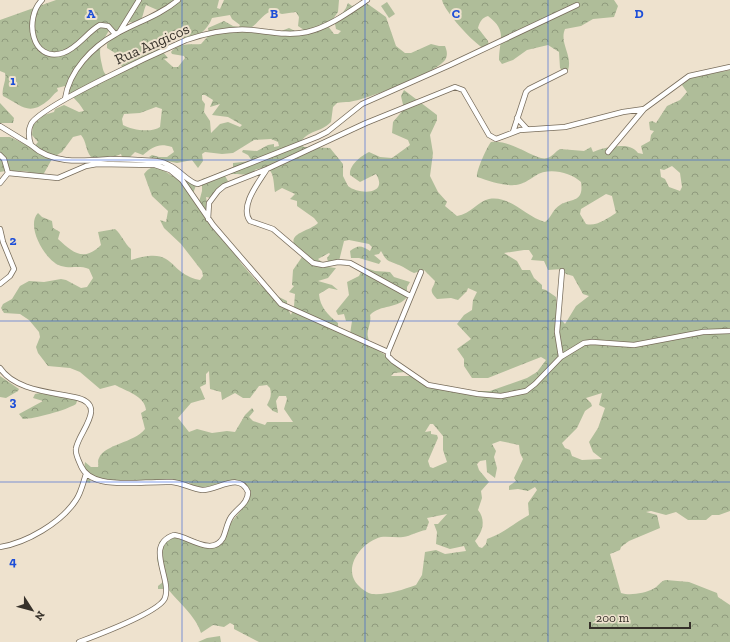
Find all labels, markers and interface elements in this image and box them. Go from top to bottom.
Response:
text: A [87,6,96,21]
text: B [270,6,278,21]
text: C [452,6,460,21]
text: D [634,6,644,21]
street label: Rua Angicos [112,20,192,68]
text: 1 [10,73,16,88]
text: 2 [10,233,17,248]
text: 3 [10,394,17,409]
text: 4 [9,554,17,569]
north arrow [12,590,52,630]
scale bar [590,604,690,630]
text: N [32,608,47,623]
text: 200 m [596,611,630,625]

